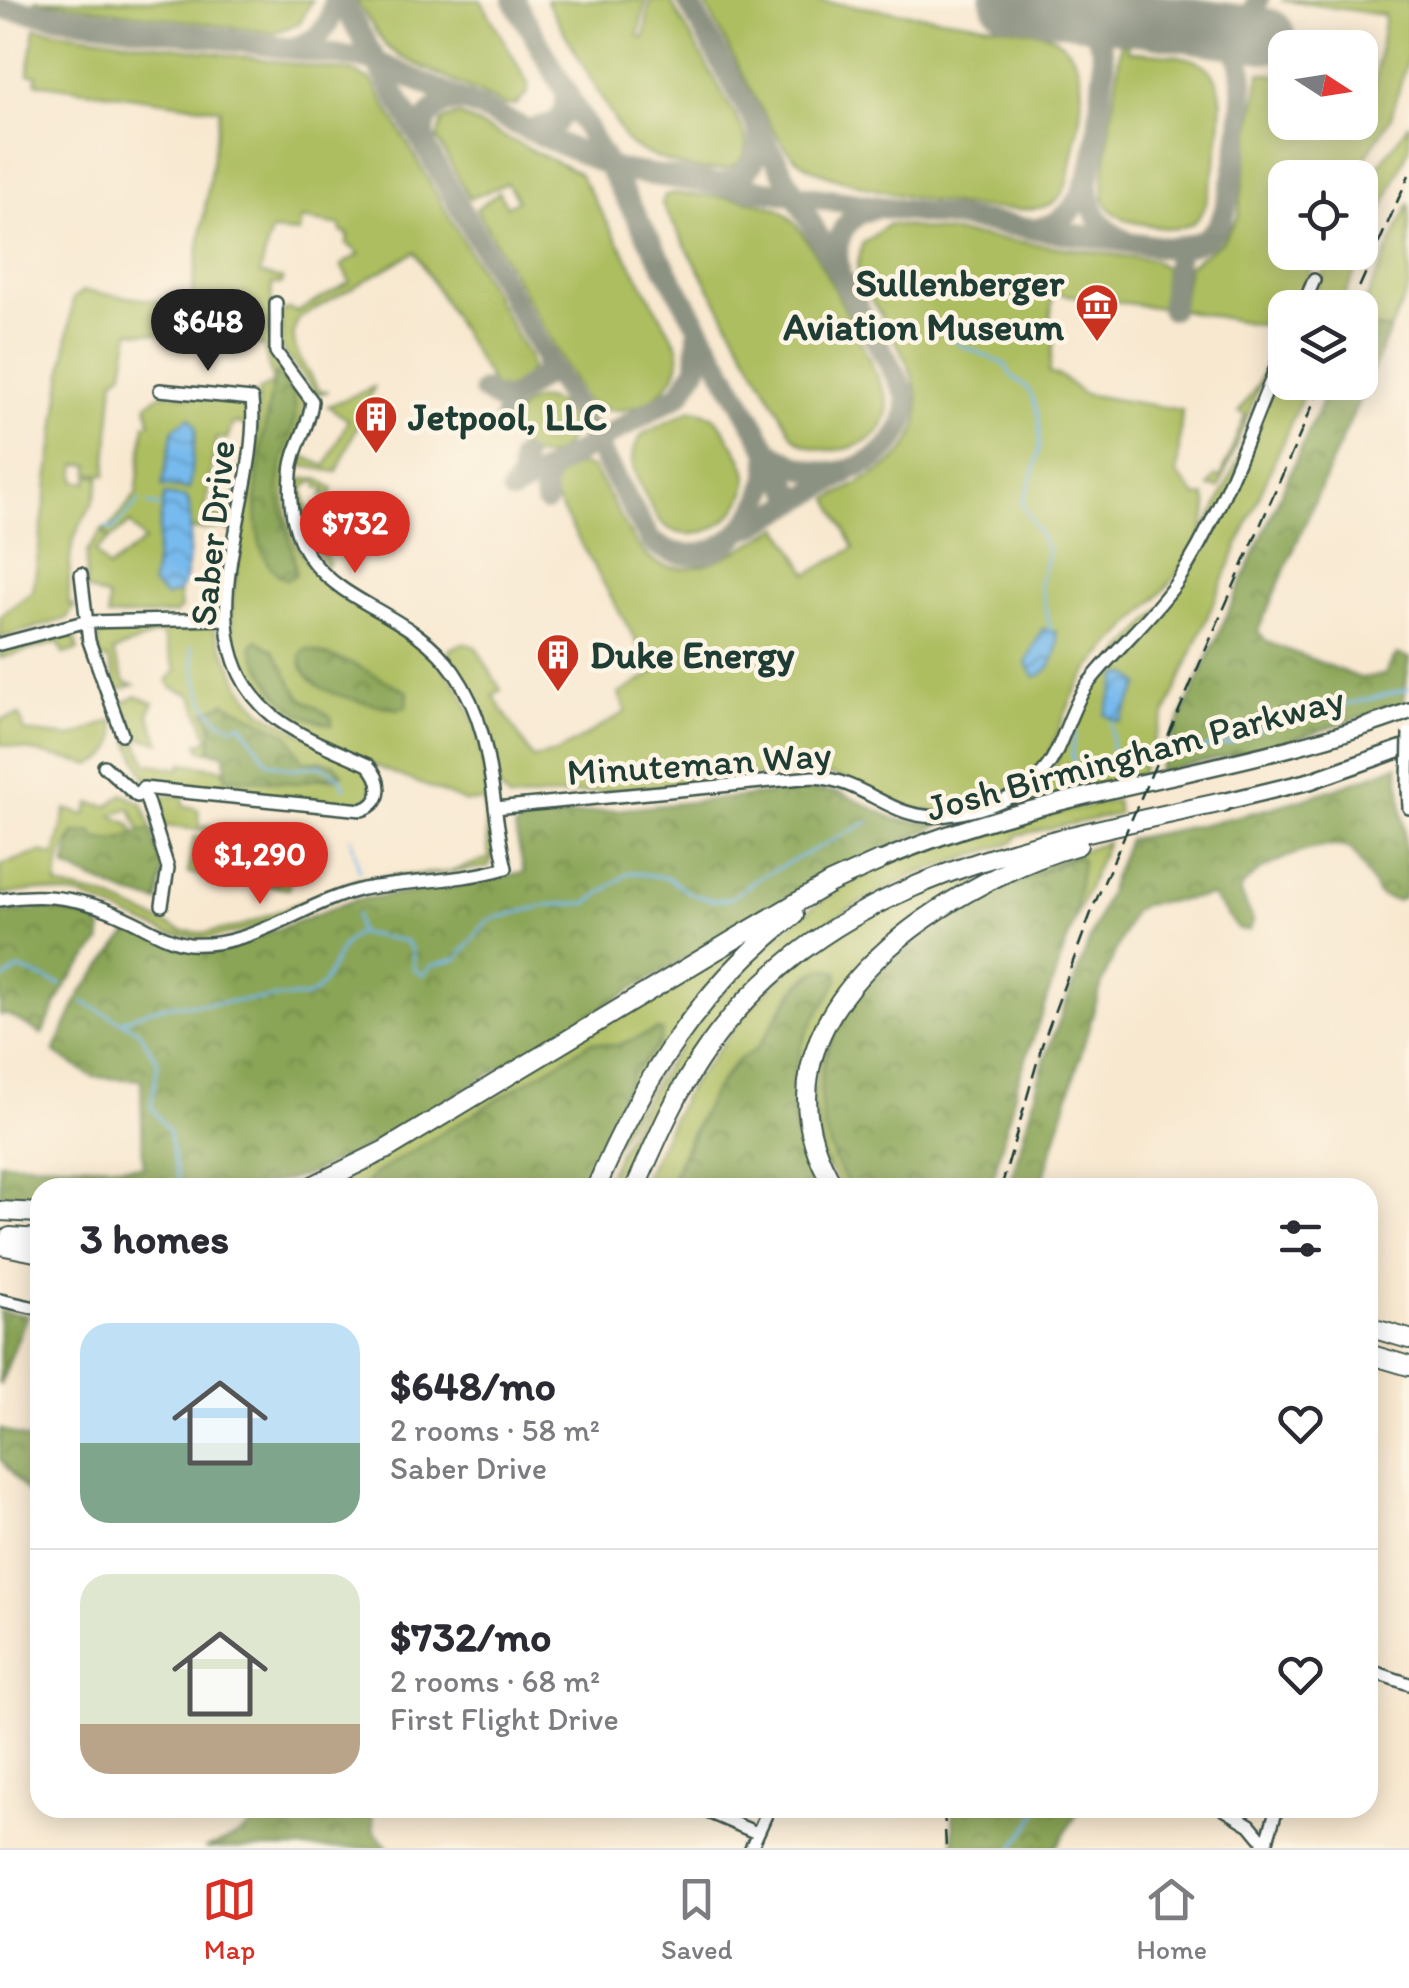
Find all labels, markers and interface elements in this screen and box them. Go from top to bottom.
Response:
north arrow [1268,30,1378,140]
map controls [1268,30,1378,400]
button: locate [1268,160,1378,270]
place label: Sullenberger Aviation Museum [783,260,1065,350]
museum icon: Sullenberger Aviation Museum [1074,282,1120,343]
pin: $648 [149,289,267,374]
button: layers [1268,290,1378,400]
text: $648 [173,302,243,340]
building icon: Jetpool, LLC [353,394,399,455]
place label: Jetpool, LLC [407,394,608,440]
street label: Saber Drive [179,438,245,628]
pin: $732 [296,491,414,576]
text: $732 [322,504,388,542]
building icon: Duke Energy [535,632,581,693]
place label: Duke Energy [590,632,795,678]
street label: Josh Birmingham Parkway [921,675,1349,831]
street label: Minuteman Way [565,731,833,795]
pin: $1,290 [179,822,341,907]
text: $1,290 [214,835,306,873]
icon: filters [1273,1211,1328,1266]
text: 3 homes [80,1213,229,1264]
text: $648/mo [390,1360,556,1411]
icon: home [160,1363,280,1483]
icon: heart [1273,1396,1328,1451]
text: 2 rooms · 58 m² [390,1411,600,1449]
text: Saber Drive [390,1449,547,1487]
text: $732/mo [390,1611,551,1662]
icon: home [160,1614,280,1734]
icon: heart [1273,1647,1328,1702]
text: 2 rooms · 68 m² [390,1662,600,1700]
text: First Flight Drive [390,1700,619,1738]
tab: Map [202,1872,257,1966]
tab: Saved [661,1872,732,1966]
tab: Home [1136,1872,1207,1966]

